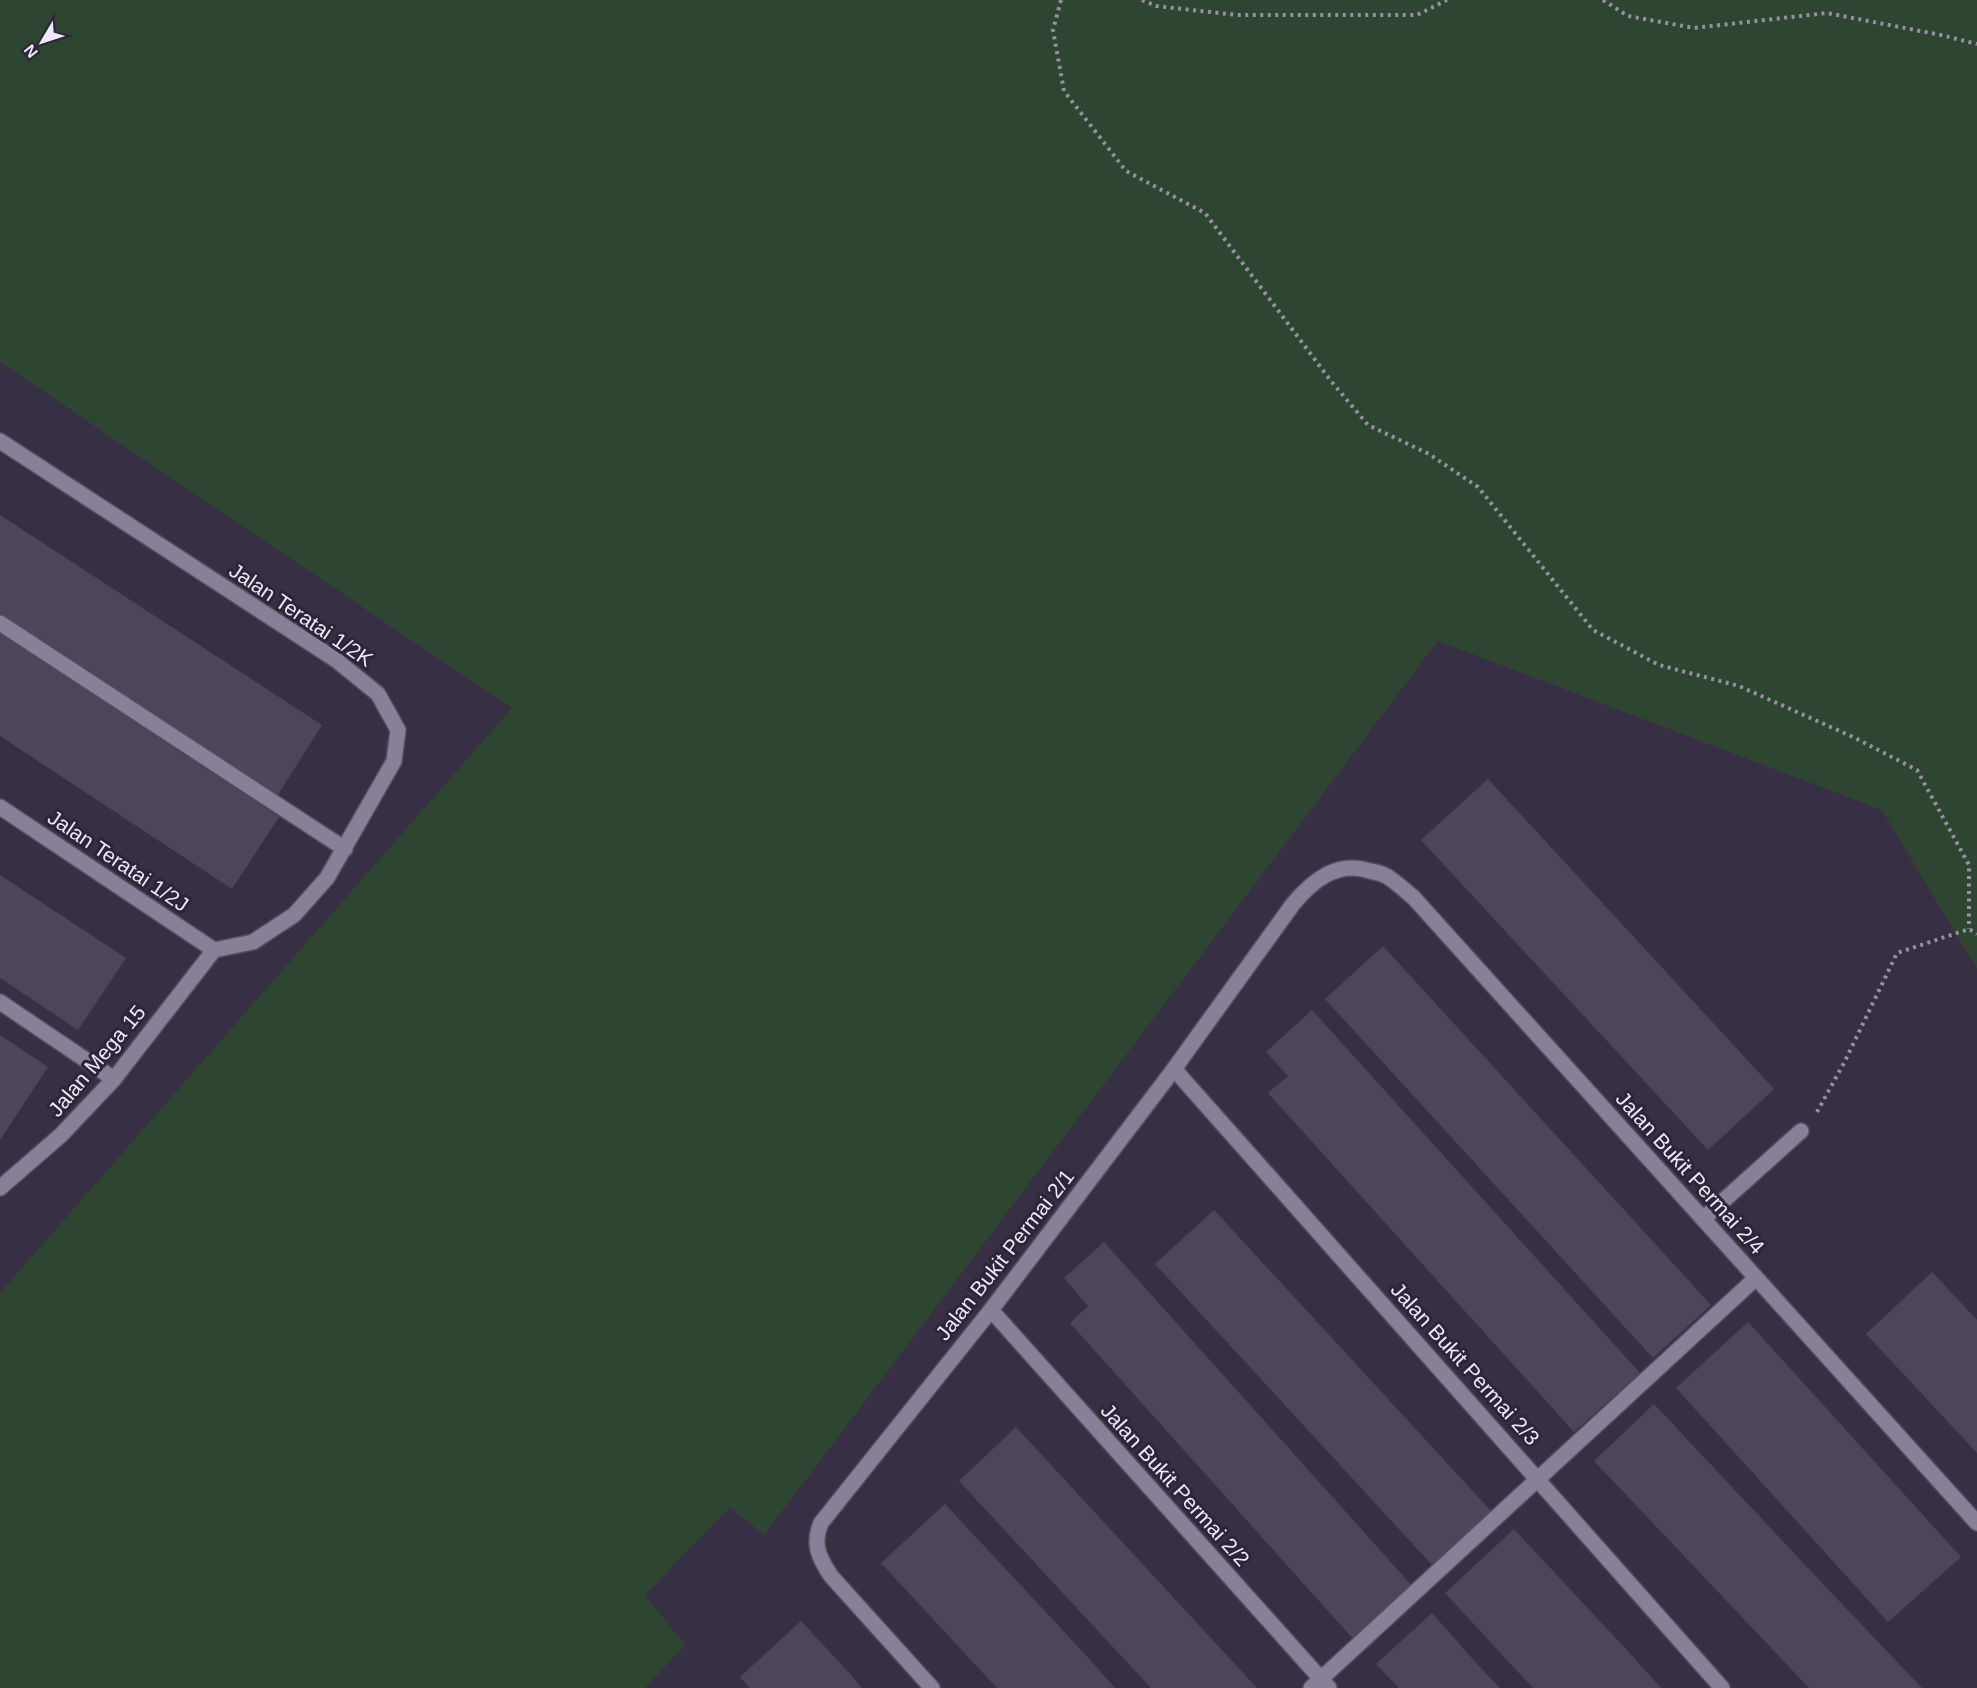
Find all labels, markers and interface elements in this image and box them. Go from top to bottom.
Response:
north arrow [12,12,72,72]
text: N [20,41,41,61]
street label: Jalan Teratai 1/2K [225,558,377,671]
street label: Jalan Teratai 1/2J [44,805,193,916]
street label: Jalan Mega 15 [44,1001,150,1121]
street label: Jalan Bukit Permai 2/4 [1612,1087,1769,1259]
street label: Jalan Bukit Permai 2/1 [931,1165,1078,1345]
street label: Jalan Bukit Permai 2/3 [1387,1278,1544,1449]
street label: Jalan Bukit Permai 2/2 [1097,1399,1254,1570]

